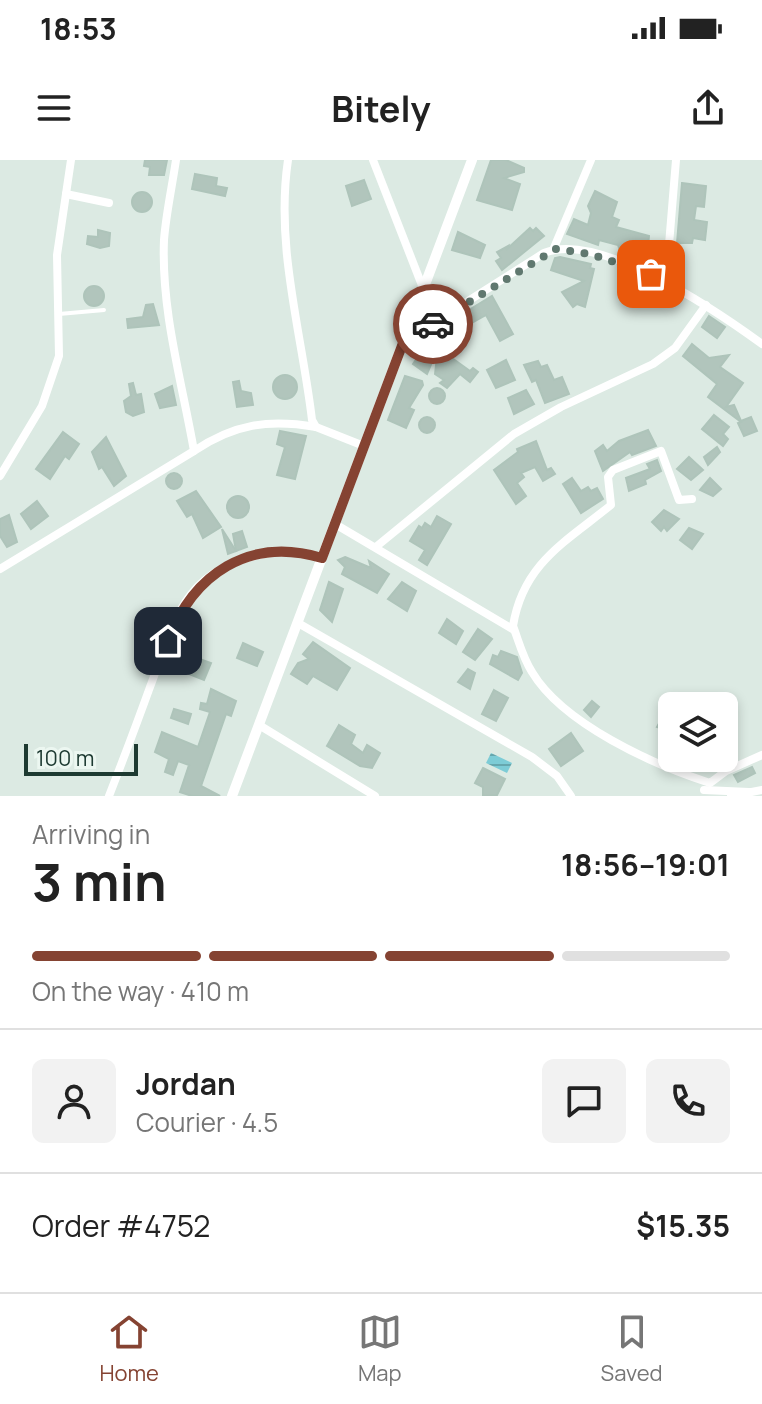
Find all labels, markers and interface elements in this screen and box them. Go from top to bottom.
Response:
text: 18:53 [40,8,117,49]
text: Bitely [331,84,431,133]
icon: menu [32,86,76,130]
icon: share [686,86,730,130]
pin [617,240,685,308]
icon: bag [629,252,673,296]
courier [393,284,473,364]
icon: car [411,302,455,346]
pin [134,607,202,675]
icon: home [146,619,190,663]
map controls [658,692,738,772]
button: layers [658,692,738,772]
scale bar [24,740,138,776]
text: 100 m [36,743,94,773]
text: Arriving in [32,816,150,852]
text: 18:56–19:01 [561,844,730,885]
text: 3 min [32,846,167,917]
text: On the way · 410 m [32,973,249,1009]
button: person [32,1059,116,1143]
button: chat [542,1059,626,1143]
button: phone [646,1059,730,1143]
text: Jordan [136,1063,236,1104]
text: Courier · 4.5 [136,1104,278,1140]
text: Order #4752 [32,1205,210,1246]
text: $15.35 [636,1205,730,1246]
tab: Home [99,1310,159,1388]
tab: Map [358,1310,402,1388]
tab: Saved [601,1310,663,1388]

